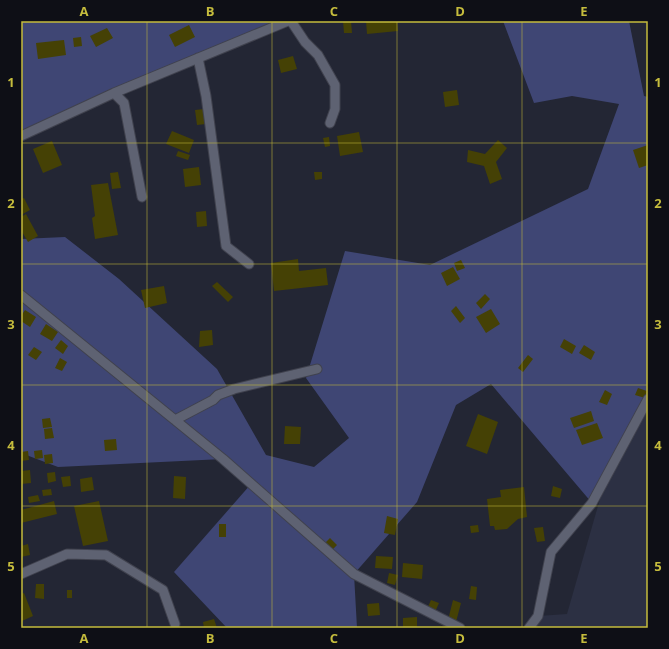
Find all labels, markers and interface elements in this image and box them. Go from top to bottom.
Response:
text: A [80,2,89,20]
text: B [206,2,215,20]
text: C [330,2,338,20]
text: D [455,2,465,20]
text: E [580,2,588,20]
text: 1 [7,73,15,91]
text: 1 [654,73,662,91]
text: 2 [7,194,15,212]
text: 2 [654,194,662,212]
text: 3 [7,315,15,333]
text: 3 [654,315,662,333]
text: 4 [7,436,15,454]
text: 4 [654,436,662,454]
text: 5 [7,557,15,575]
text: 5 [654,557,662,575]
text: A [80,629,89,647]
text: B [206,629,215,647]
text: C [330,629,338,647]
text: D [455,629,465,647]
text: E [580,629,588,647]

